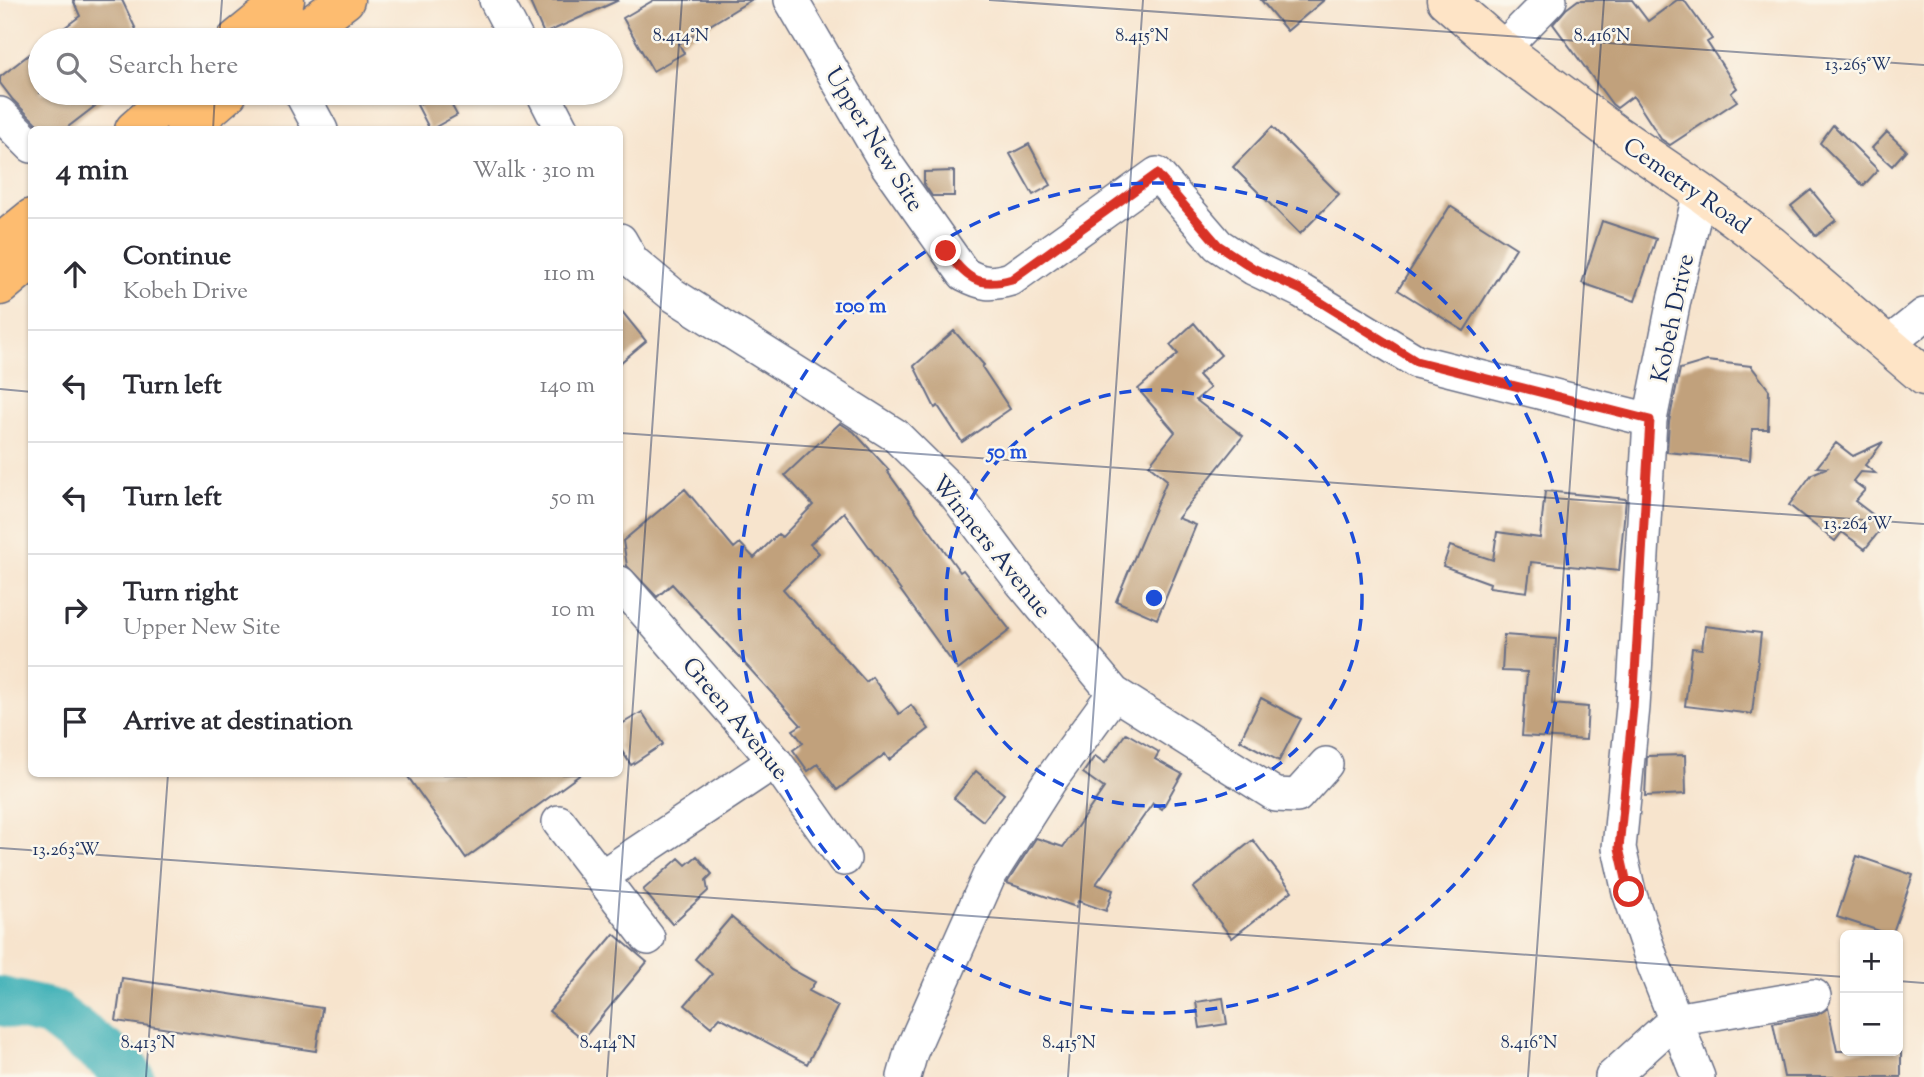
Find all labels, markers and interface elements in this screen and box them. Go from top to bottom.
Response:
text: 8.414°N [653,24,709,50]
text: 8.415°N [1115,24,1169,50]
text: 8.416°N [1574,24,1630,50]
search box [28,28,623,105]
icon: search [52,48,90,86]
text: Search here [108,48,238,85]
text: 13.265°W [1825,53,1891,79]
street label: Upper New Site [815,61,931,219]
street label: Cemetry Road [1615,130,1757,243]
text: 4 min [56,150,129,193]
text: Walk · 310 m [472,155,595,188]
route end [930,235,961,266]
text: Continue [123,239,231,276]
street label: Kobeh Drive [1644,251,1704,386]
icon: ahead [56,255,94,293]
text: 110 m [544,258,595,291]
text: Kobeh Drive [123,276,248,309]
text: 100 m [836,292,887,322]
icon: left [56,367,94,405]
text: Turn left [123,368,222,405]
text: 140 m [540,370,595,403]
text: 50 m [985,438,1028,468]
street label: Winners Avenue [922,469,1059,626]
icon: left [56,479,94,517]
text: Turn left [123,480,222,517]
text: 50 m [551,482,595,515]
text: 13.264°W [1824,512,1892,538]
text: Turn right [123,575,238,612]
centre of rings [1142,586,1166,610]
icon: right [56,591,94,629]
text: 10 m [551,594,595,627]
text: Upper New Site [123,612,281,645]
street label: Green Avenue [673,651,796,788]
icon: arrive [56,703,94,741]
text: Arrive at destination [123,704,353,741]
text: 13.263°W [32,838,100,864]
route start [1613,876,1644,907]
map controls [1840,930,1903,1056]
button: + [1840,930,1903,993]
button: − [1840,993,1903,1056]
text: 8.413°N [121,1031,175,1057]
text: 8.414°N [580,1031,636,1057]
text: 8.415°N [1042,1031,1096,1057]
text: 8.416°N [1501,1031,1557,1057]

